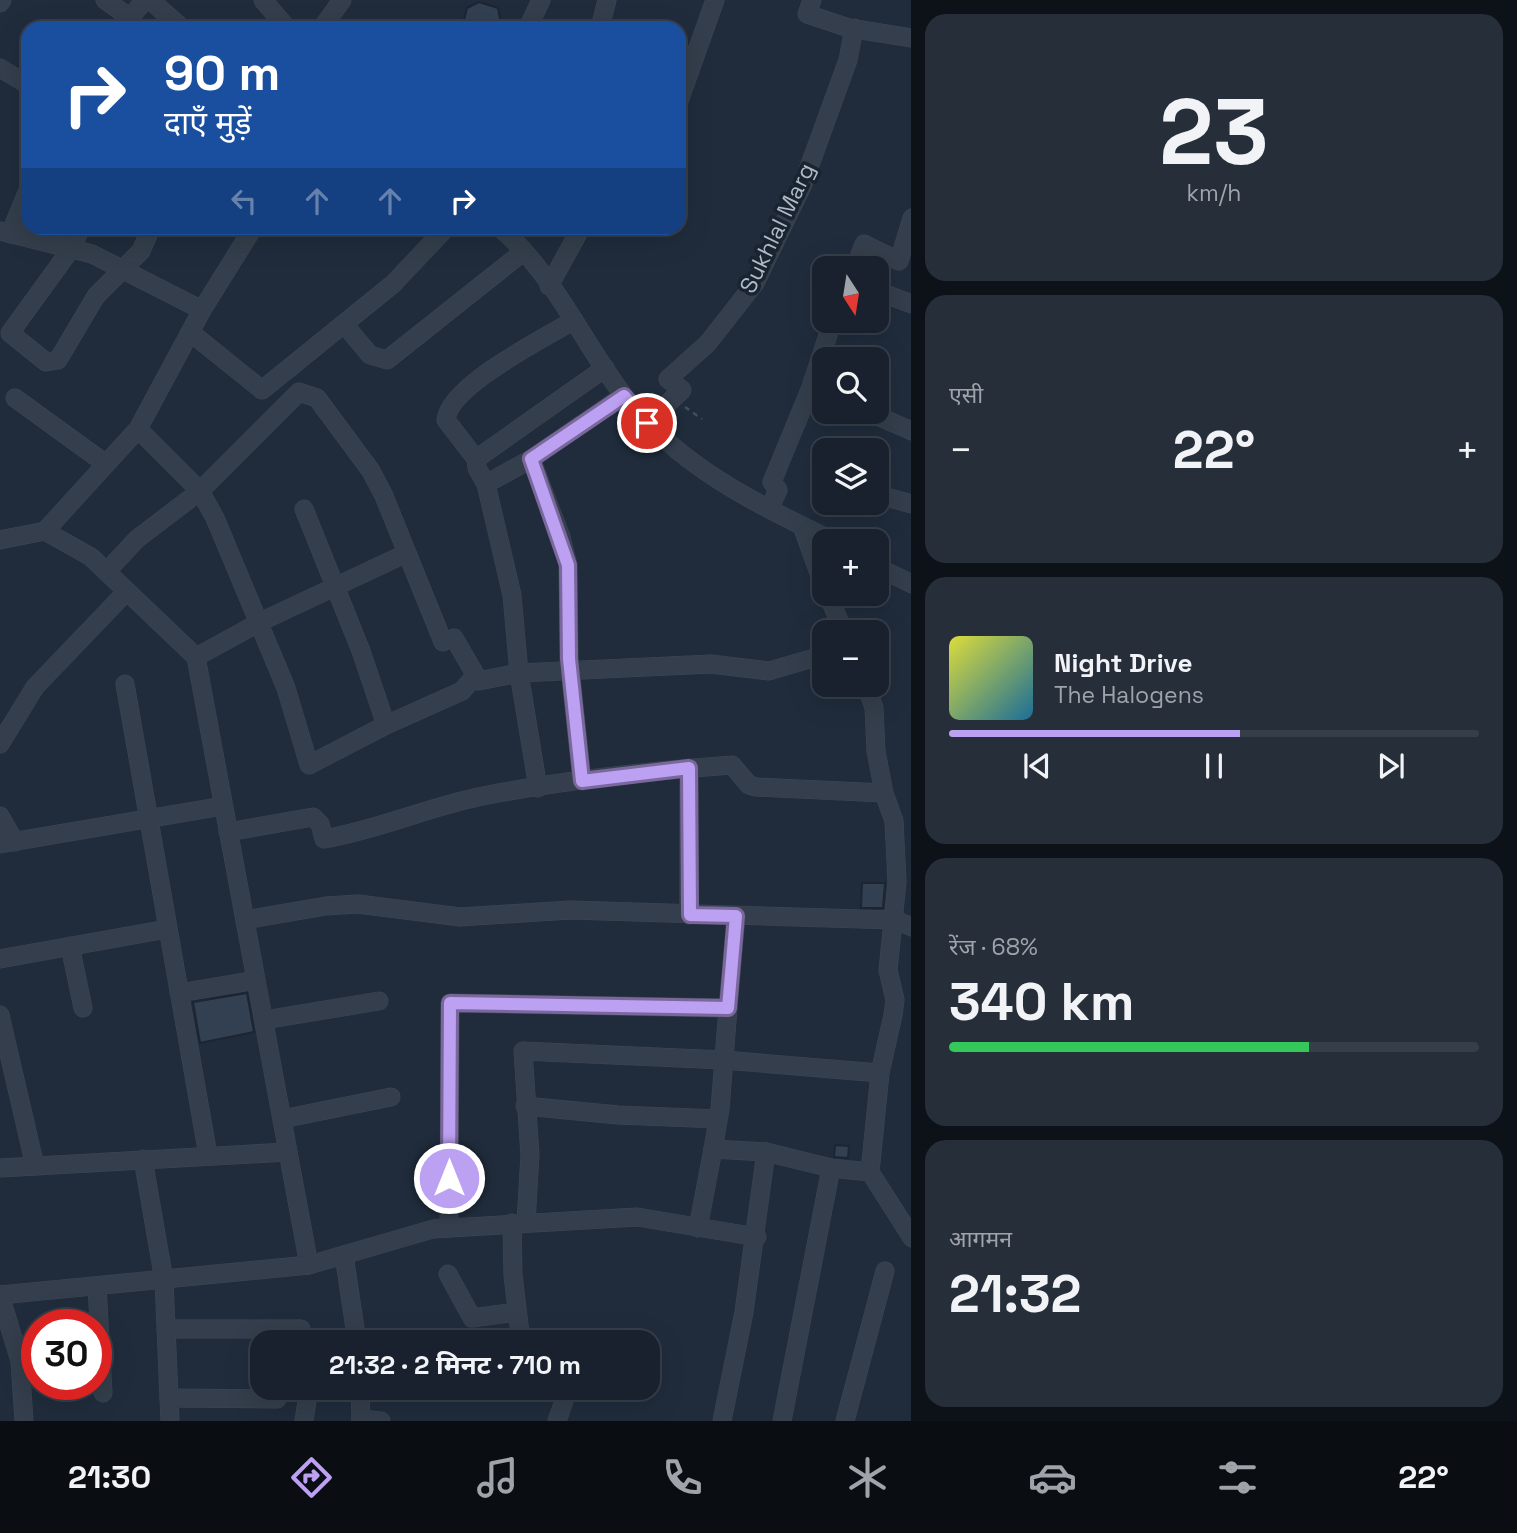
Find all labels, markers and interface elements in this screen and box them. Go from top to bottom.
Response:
text: 90 m [164,42,280,104]
icon: right [49,49,140,140]
text: 23 [1159,74,1269,191]
text: दाएँ मुड़ें [164,103,251,143]
street label: Sukhlal Marg [733,158,821,298]
text: km/h [1187,178,1241,208]
icon: left [225,182,263,220]
icon: ahead [298,182,336,220]
icon: ahead [371,182,409,220]
icon: right [444,182,482,220]
north arrow [812,256,889,332]
map controls [812,256,889,697]
button: search [812,347,889,424]
text: एसी [949,380,983,410]
pin [617,393,677,453]
icon: arrive [628,404,666,442]
text: 22° [1173,417,1255,483]
text: − [949,426,973,474]
text: + [1455,426,1479,474]
button: layers [812,438,889,515]
button: + [812,529,889,606]
button: − [812,620,889,697]
text: Night Drive [1054,646,1192,680]
text: The Halogens [1054,680,1204,710]
icon: previous [1018,747,1056,785]
icon: pause [1195,747,1233,785]
icon: next [1372,747,1410,785]
text: रेंज · 68% [949,932,1038,962]
text: 340 km [949,969,1134,1035]
position arrow [412,1141,486,1215]
text: आगमन [949,1224,1012,1254]
text: 21:32 [949,1261,1081,1327]
speed limit sign: 30 [21,1309,112,1400]
text: 21:32 · 2 मिनट · 710 m [329,1348,581,1382]
icon: directions [287,1453,336,1502]
icon: music [473,1453,522,1502]
icon: phone [658,1453,707,1502]
icon: climate [843,1453,892,1502]
icon: car [1028,1453,1077,1502]
icon: filters [1213,1453,1262,1502]
text: 21:30 [68,1457,151,1497]
text: 22° [1398,1457,1449,1497]

